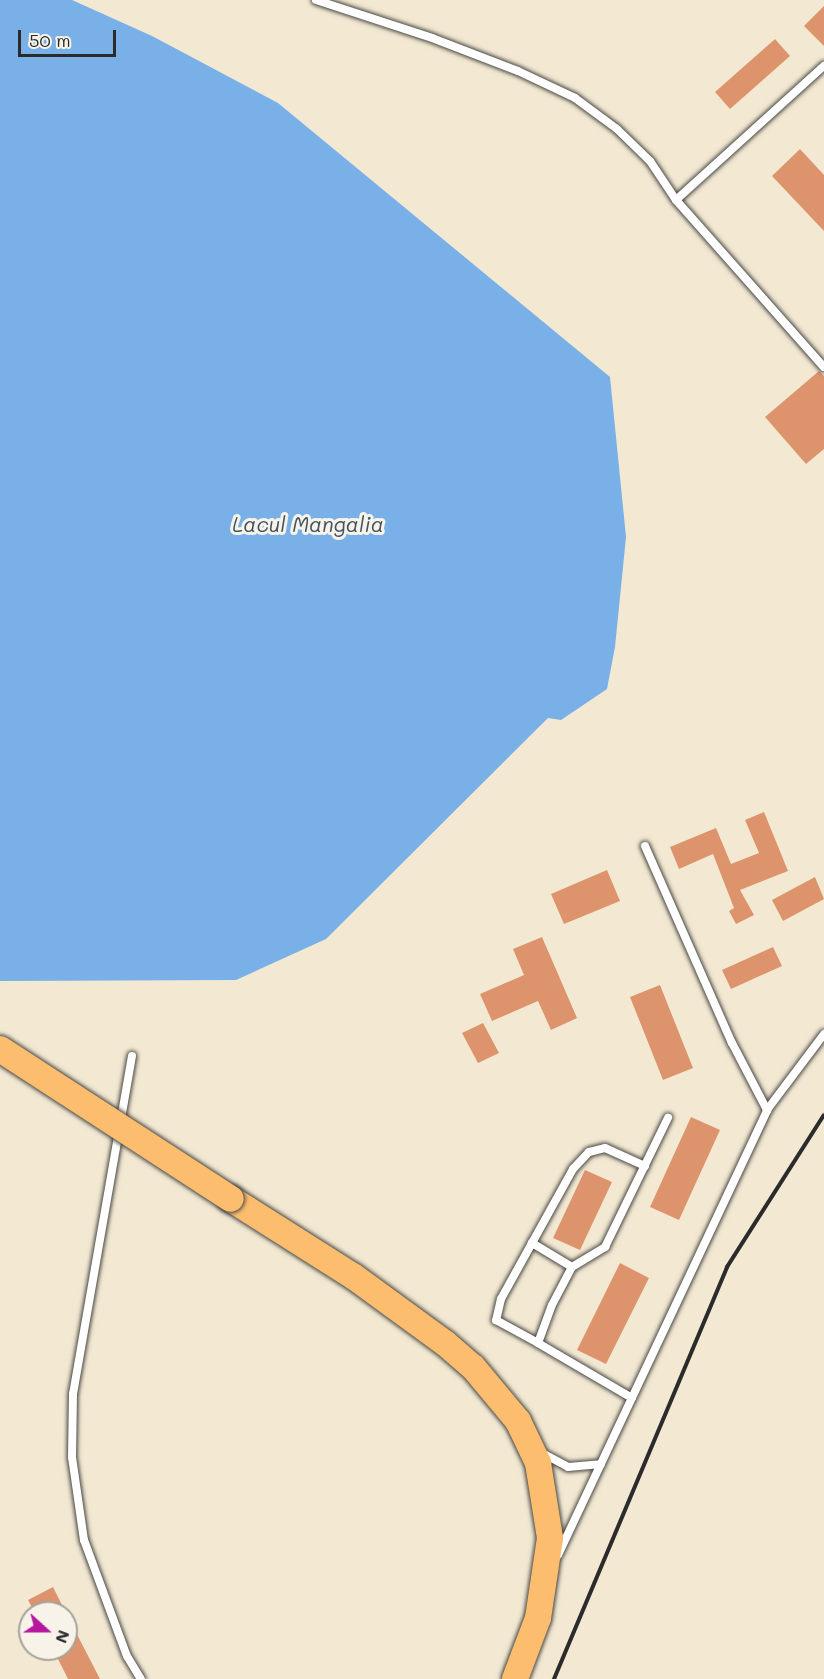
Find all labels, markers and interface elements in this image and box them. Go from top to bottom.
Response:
scale bar [21,18,118,56]
text: 50 m [29,28,71,52]
water label: Lacul Mangalia [232,511,384,537]
north arrow [18,1601,78,1661]
text: N [51,1627,75,1646]

